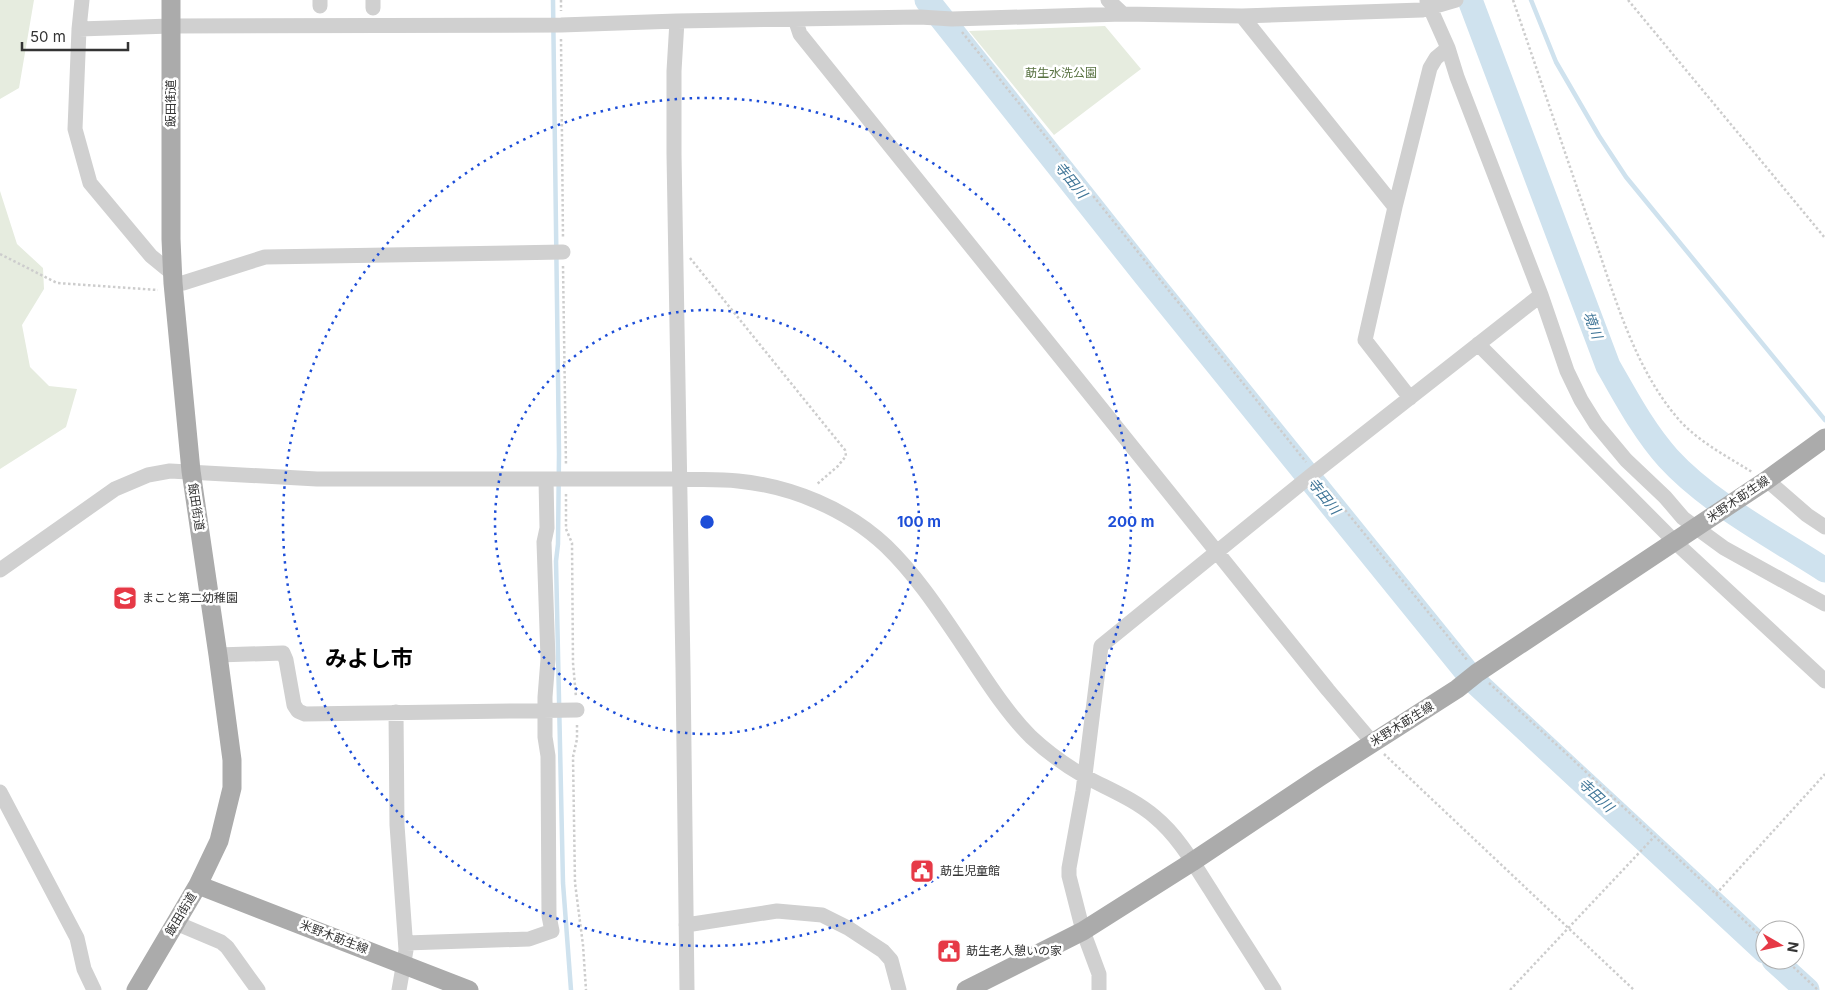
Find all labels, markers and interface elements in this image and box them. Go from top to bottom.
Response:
scale bar [22,20,129,52]
text: 50 m [30,27,66,46]
park label: 莇生水洗公園 [1025,65,1097,80]
street label: 飯田街道 [163,79,178,127]
water label: 寺田川 [1052,158,1092,203]
water label: 境川 [1581,309,1607,343]
street label: 米野木莇生線 [1704,472,1772,525]
water label: 寺田川 [1305,474,1345,519]
street label: 飯田街道 [185,482,208,532]
text: 100 m [897,512,941,531]
text: 200 m [1108,512,1154,531]
centre of rings [698,513,716,531]
school or university icon: まこと第二幼稚園 [112,585,138,611]
place label: まこと第二幼稚園 [142,590,238,605]
district label: みよし市 [325,645,413,671]
street label: 米野木莇生線 [1367,698,1436,749]
water label: 寺田川 [1575,774,1619,817]
public building icon: 莇生児童館 [909,858,935,884]
place label: 莇生児童館 [940,863,1000,878]
street label: 飯田街道 [162,889,199,938]
street label: 米野木莇生線 [298,917,370,956]
north arrow [1755,920,1805,970]
public building icon: 莇生老人憩いの家 [936,938,962,964]
text: N [1784,941,1803,954]
place label: 莇生老人憩いの家 [966,943,1062,958]

